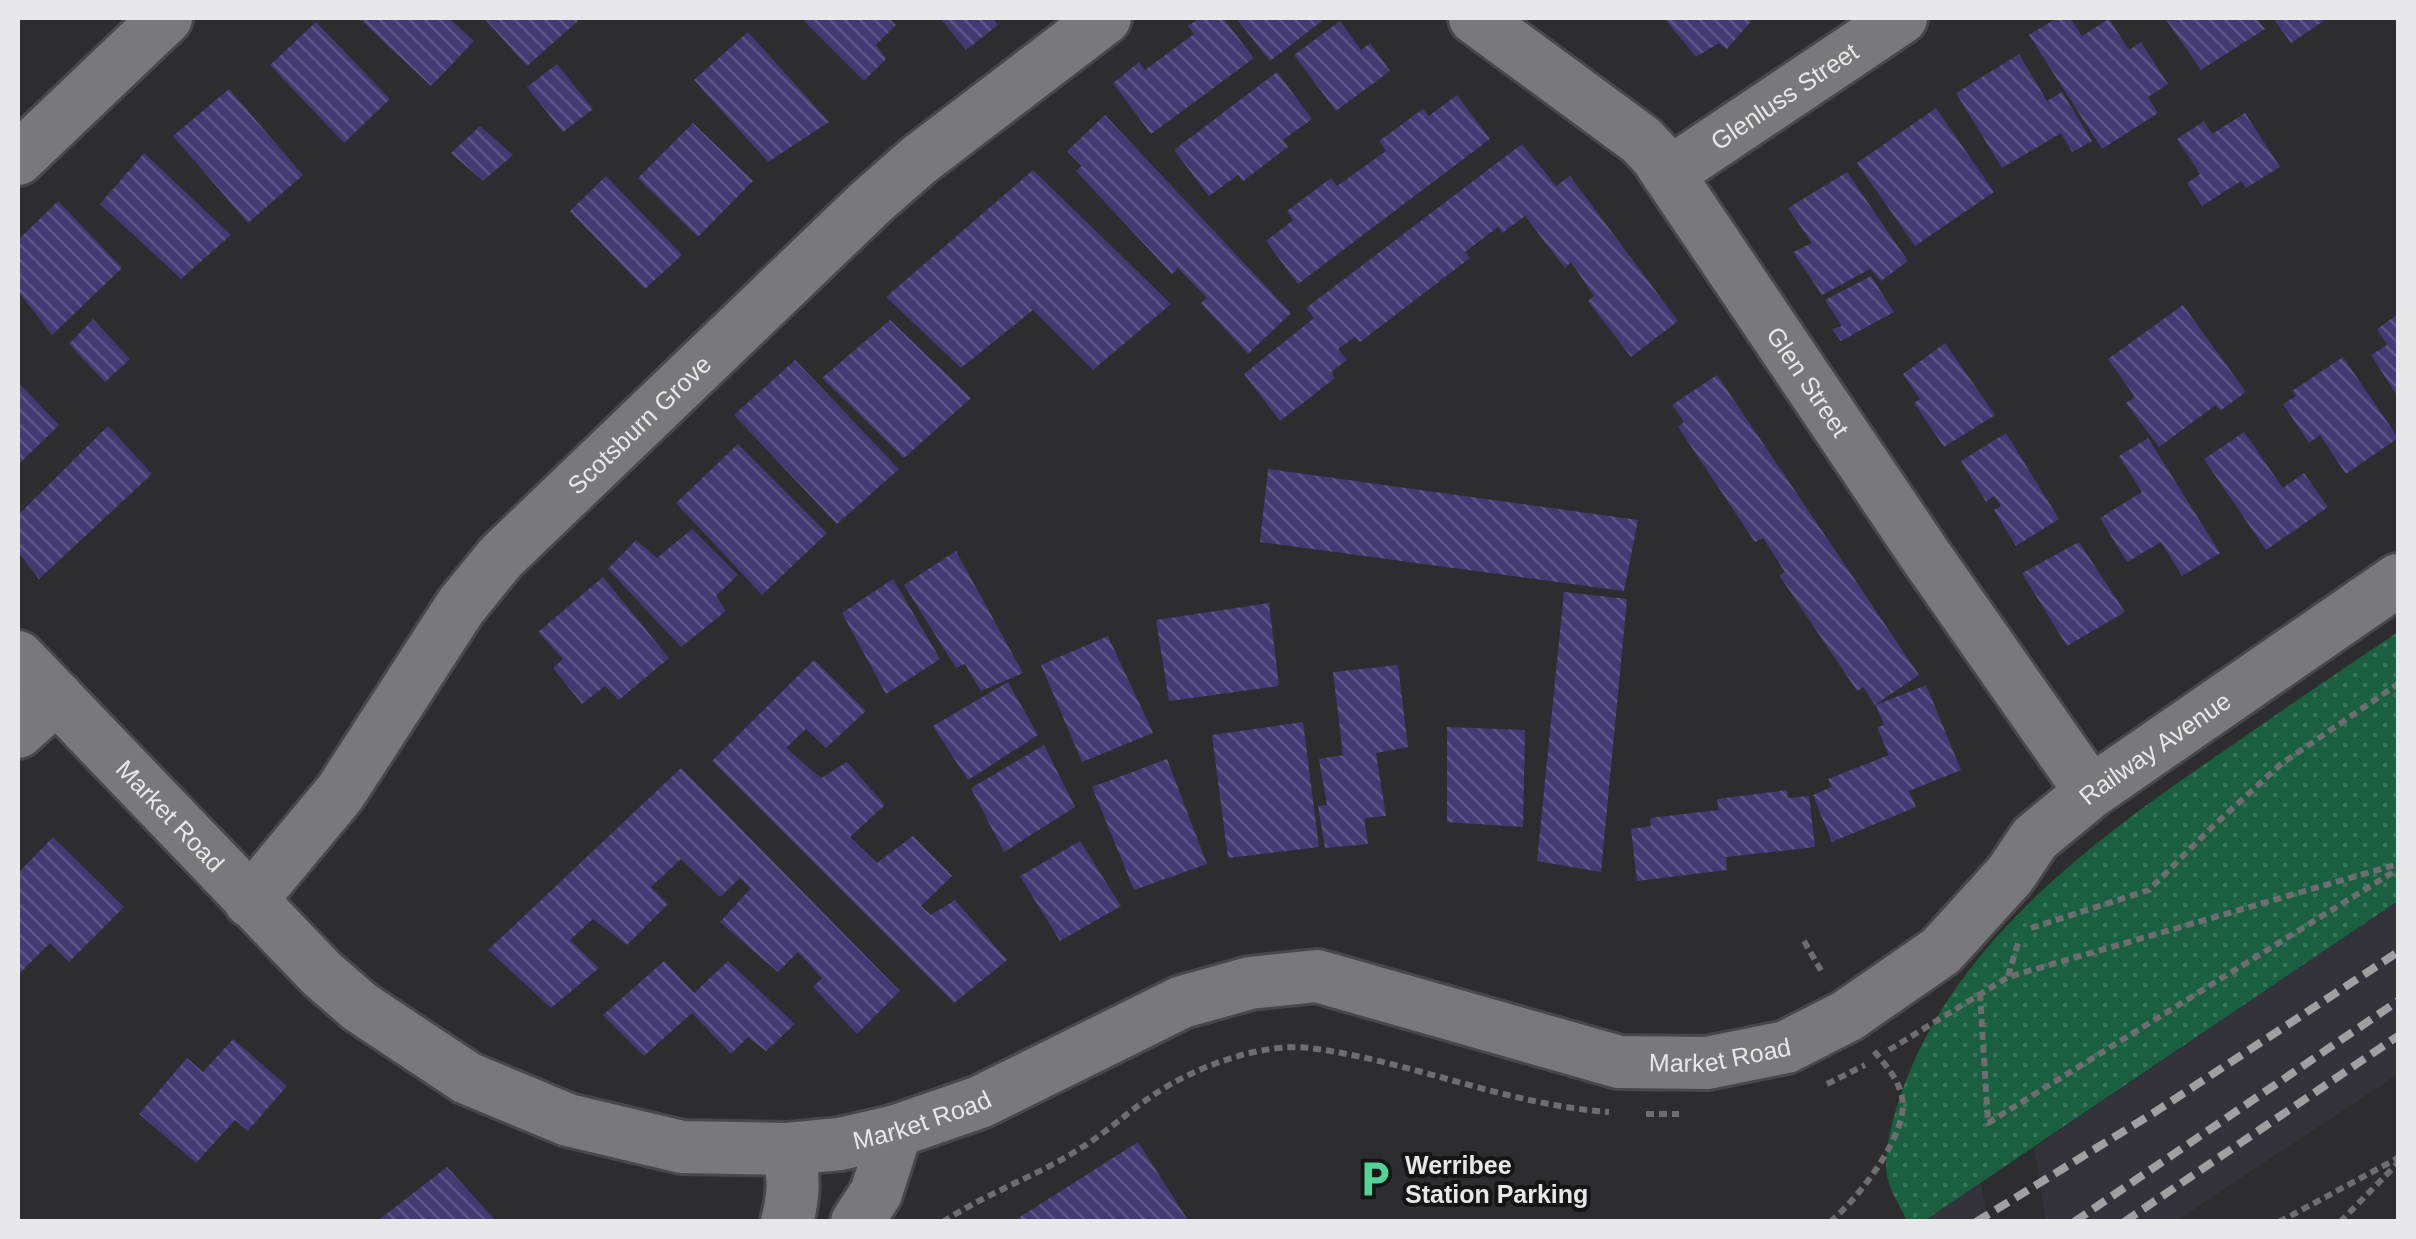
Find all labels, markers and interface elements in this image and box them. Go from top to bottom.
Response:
street label: Glenluss Street [1706,37,1863,155]
street label: Glen Street [1761,321,1855,442]
street label: Scotsburn Grove [562,349,717,500]
street label: Railway Avenue [2073,686,2236,810]
street label: Market Road [111,754,230,877]
street label: Market Road [1649,1032,1793,1077]
street label: Market Road [850,1085,996,1155]
place label: Werribee Station Parking [1405,1151,1588,1208]
parking icon: Werribee Station Parking [1354,1158,1396,1200]

